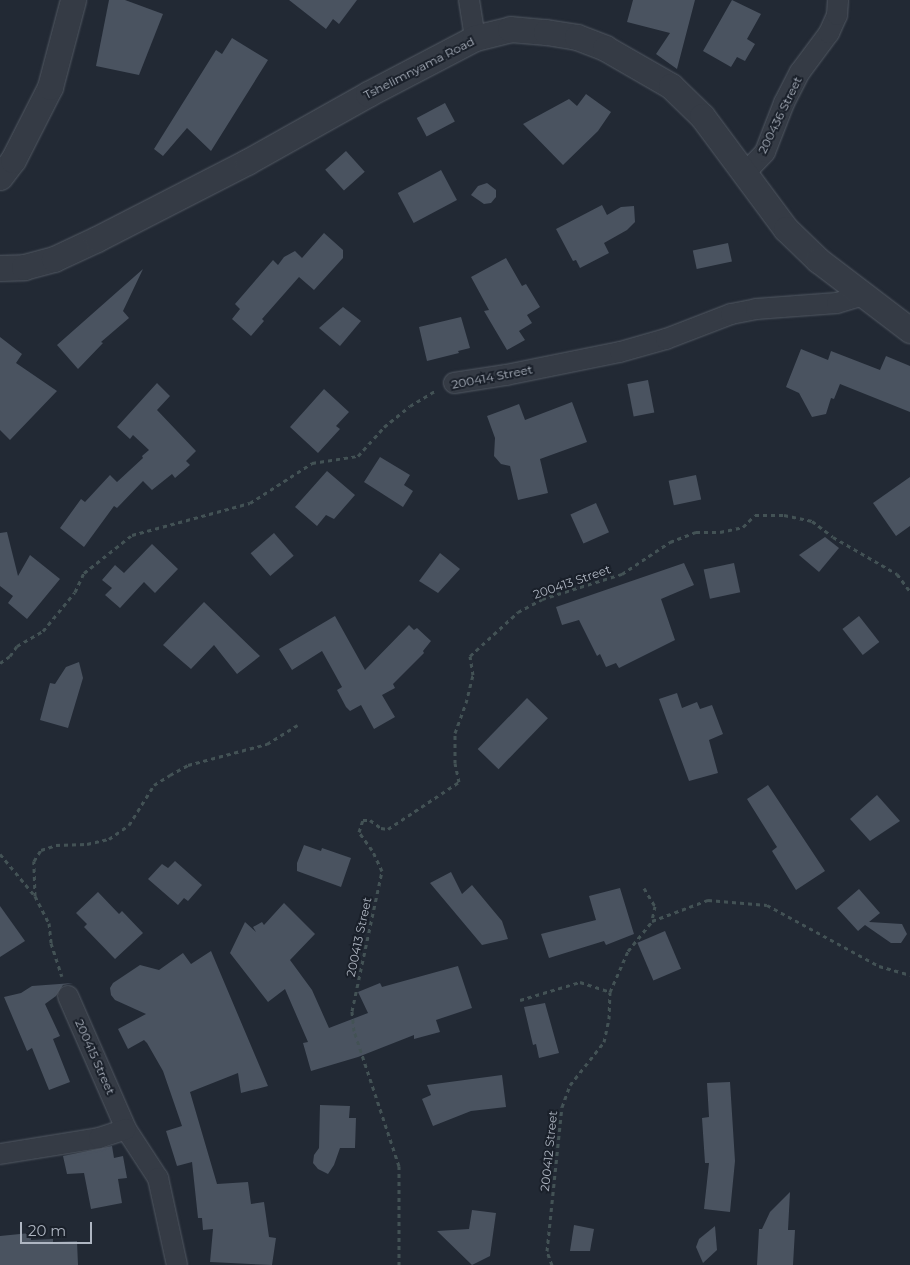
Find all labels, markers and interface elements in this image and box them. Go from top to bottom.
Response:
street label: Tshelimnyama Road [361,34,477,102]
street label: 200436 Street [755,74,805,156]
street label: 200414 Street [450,362,534,392]
street label: 200413 Street [531,562,613,602]
street label: 200413 Street [344,896,374,978]
street label: 200415 Street [72,1017,118,1097]
street label: 200412 Street [538,1110,560,1192]
scale bar [22,1212,95,1244]
text: 20 m [28,1221,66,1240]

